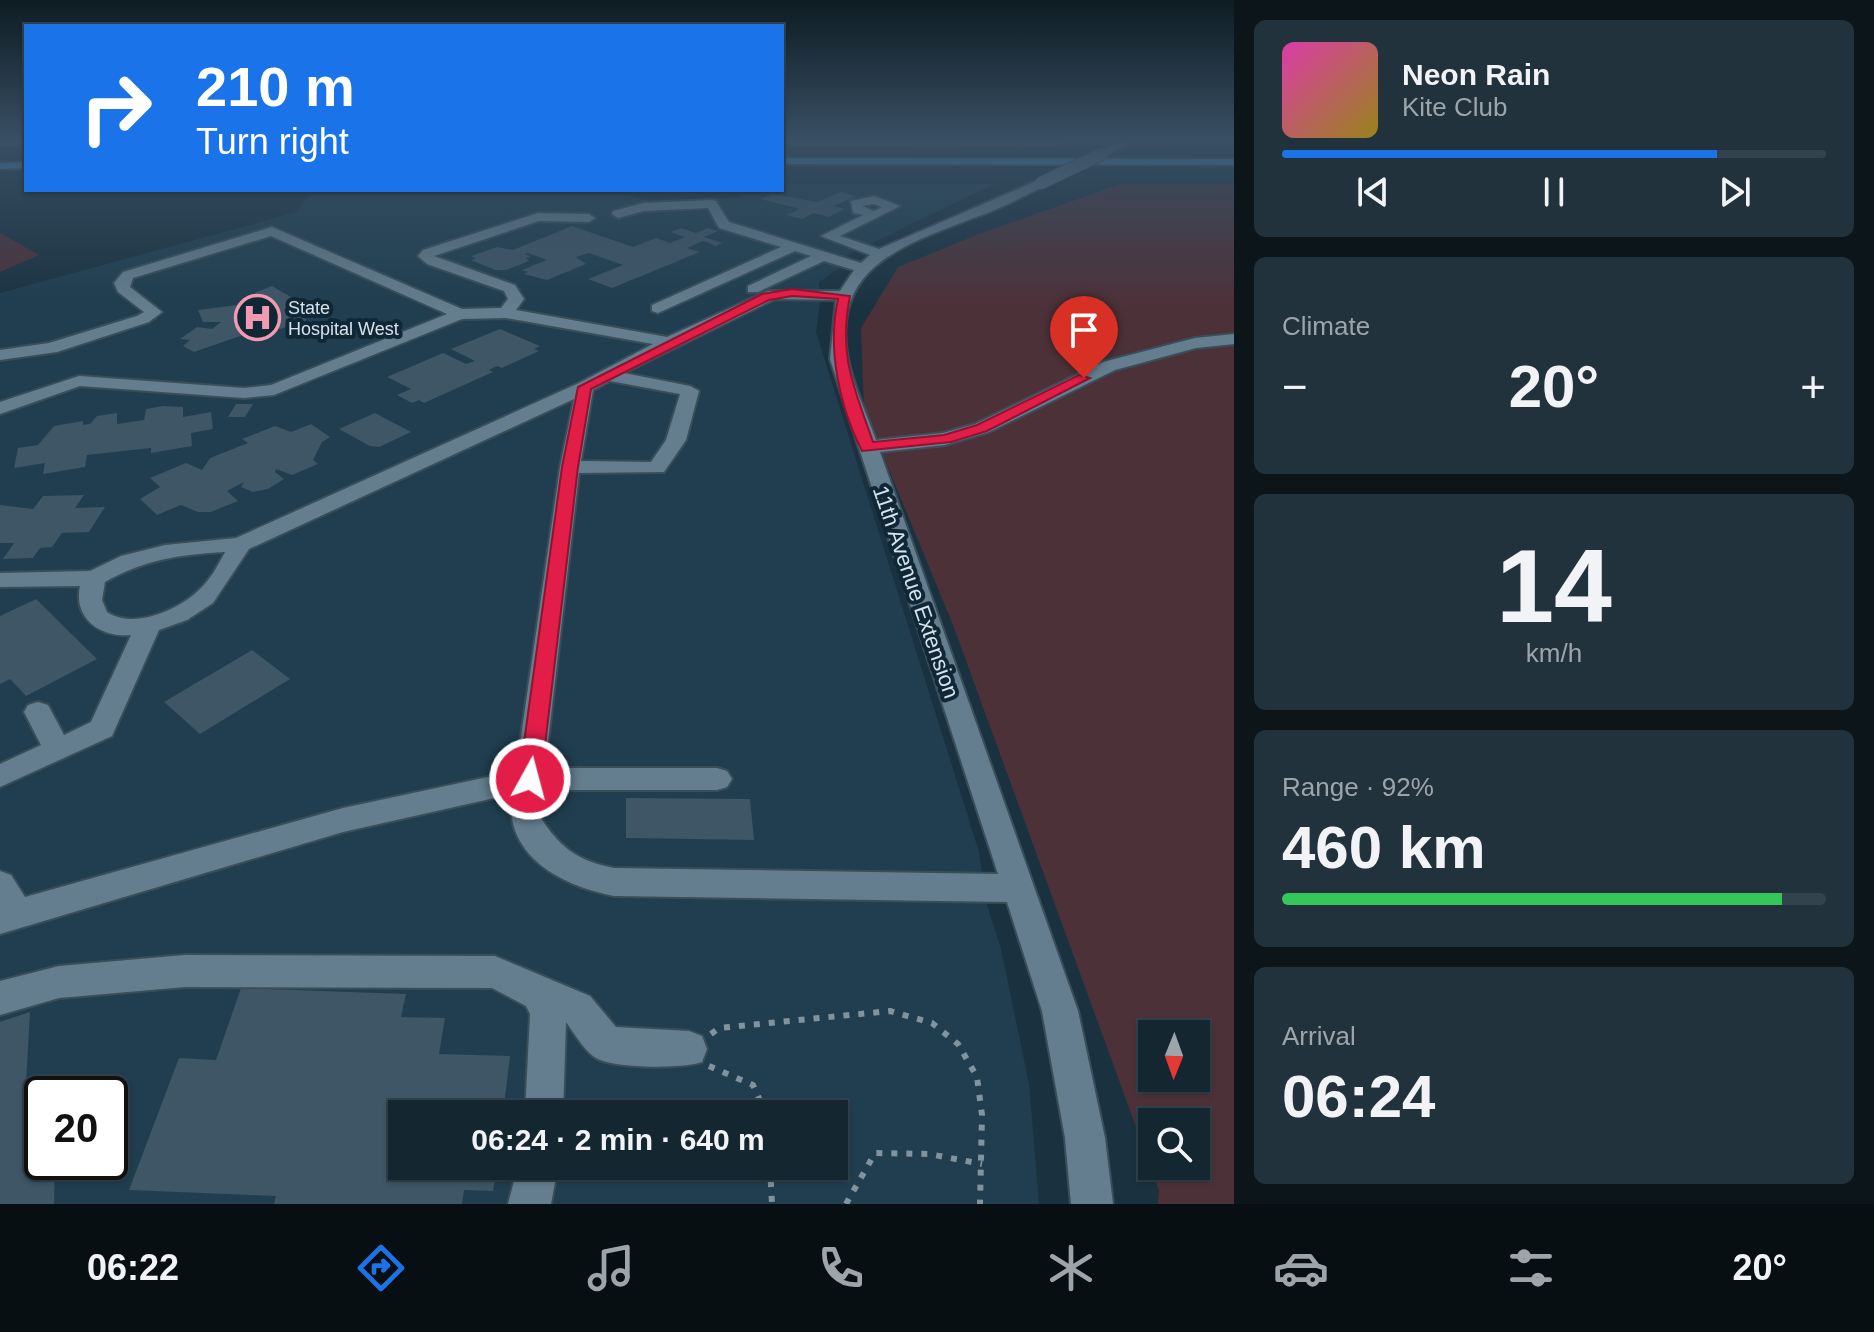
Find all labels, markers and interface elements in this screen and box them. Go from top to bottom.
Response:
text: 210 m [196,55,355,118]
icon: right [64,56,168,160]
text: Neon Rain [1402,58,1550,91]
text: Kite Club [1402,92,1508,122]
text: Turn right [196,121,349,162]
icon: previous [1351,170,1395,214]
icon: pause [1532,170,1576,214]
icon: next [1713,170,1757,214]
hospital icon: State Hospital West [233,294,281,342]
pin [1050,296,1118,378]
place label: State Hospital West [288,298,399,339]
icon: arrive [1062,308,1106,352]
text: Climate [1282,311,1370,341]
text: 20° [1509,353,1599,420]
text: − [1282,362,1308,411]
text: + [1800,362,1826,411]
street label: 11th Avenue Extension [868,482,964,702]
text: 14 [1496,528,1612,644]
text: km/h [1526,638,1582,668]
position arrow [488,737,572,821]
text: Range · 92% [1282,772,1434,802]
text: 460 km [1282,814,1486,881]
north arrow [1138,1020,1210,1092]
map controls [1138,1020,1210,1180]
text: Arrival [1282,1021,1356,1051]
text: 06:24 [1282,1063,1435,1130]
speed limit sign: 20 [24,1076,128,1180]
button: search [1138,1108,1210,1180]
text: 06:24 · 2 min · 640 m [471,1123,765,1156]
icon: directions [353,1240,409,1296]
icon: music [583,1240,639,1296]
icon: phone [813,1240,869,1296]
icon: climate [1043,1240,1099,1296]
icon: car [1273,1240,1329,1296]
icon: filters [1503,1240,1559,1296]
text: 06:22 [87,1247,179,1288]
text: 20° [1732,1247,1787,1288]

